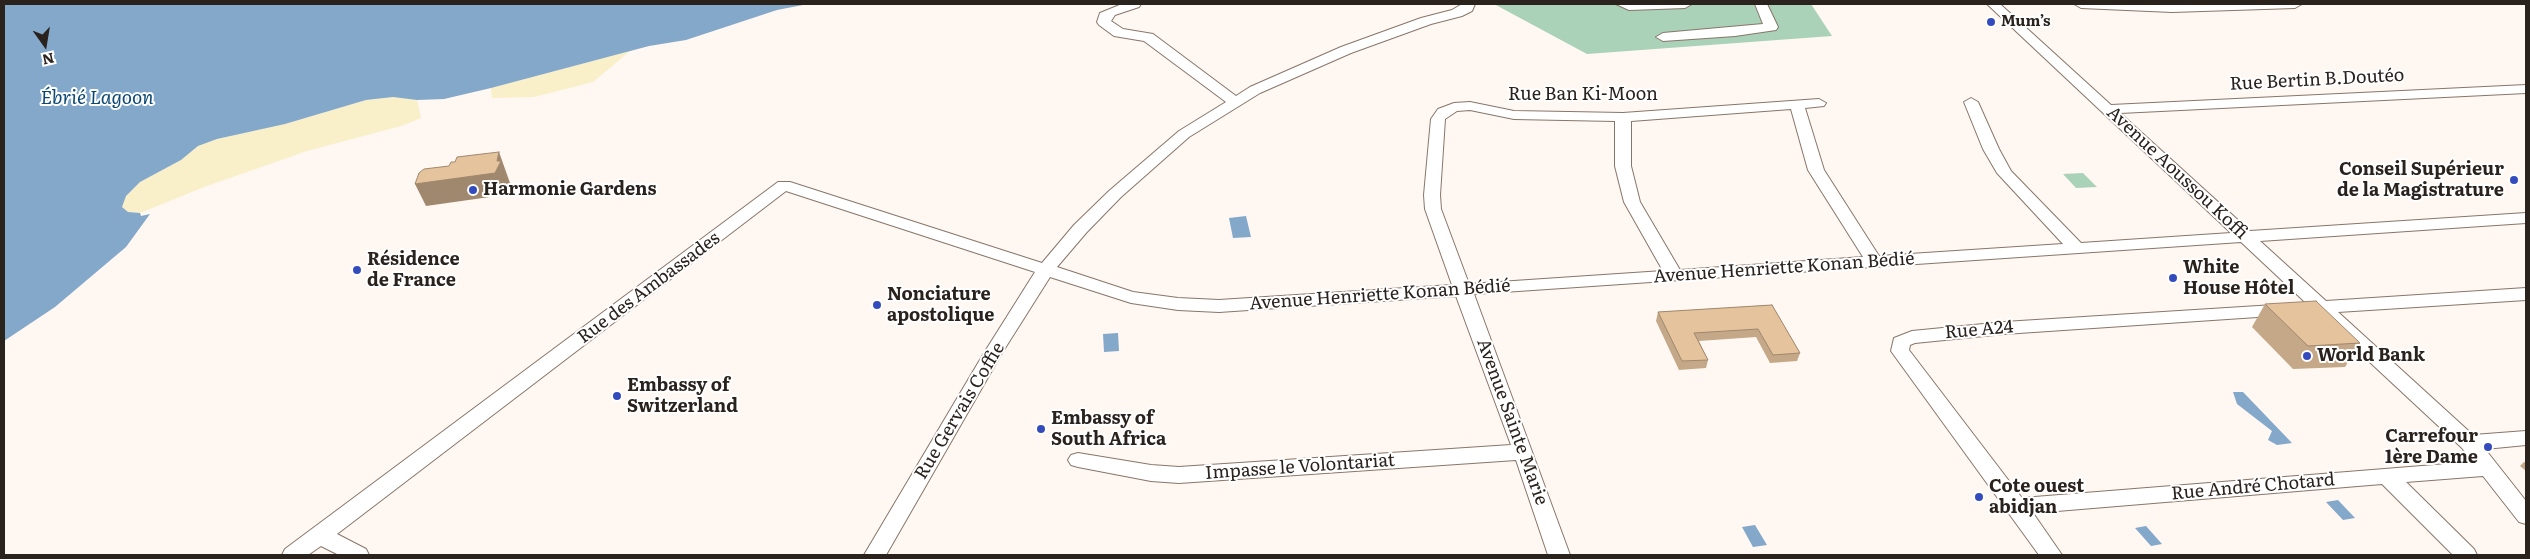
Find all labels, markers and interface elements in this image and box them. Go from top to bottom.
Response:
place label: Mum’s [2001,13,2050,31]
marker: Mum’s [1985,16,1997,28]
north arrow [20,20,70,70]
text: N [40,49,56,71]
street label: Rue Bertin B.Doutéo [2229,65,2405,95]
street label: Rue Ban Ki-Moon [1508,84,1658,106]
water label: Ébrié Lagoon [40,87,154,109]
street label: Avenue Aoussou Koffi [2102,102,2252,244]
place label: Conseil Supérieur de la Magistrature [2337,159,2504,202]
marker: Conseil Supérieur de la Magistrature [2508,174,2520,186]
place label: Harmonie Gardens [483,179,656,201]
marker: Harmonie Gardens [467,184,479,196]
street label: Rue des Ambassades [574,228,724,348]
street label: Avenue Henriette Konan Bédié [1653,248,1915,288]
place label: Résidence de France [367,249,460,292]
place label: White House Hôtel [2183,257,2294,300]
marker: Résidence de France [351,264,363,276]
marker: White House Hôtel [2167,272,2179,284]
street label: Avenue Henriette Konan Bédié [1249,275,1511,315]
place label: Nonciature apostolique [887,284,995,326]
marker: Nonciature apostolique [871,299,883,311]
street label: Rue A24 [1944,316,2014,344]
street label: Avenue Sainte Marie [1472,336,1552,508]
street label: Rue Gervais Coffie [911,339,1009,483]
place label: World Bank [2317,345,2425,367]
marker: World Bank [2301,350,2313,362]
place label: Embassy of Switzerland [627,375,738,418]
marker: Embassy of Switzerland [611,390,623,402]
place label: Embassy of South Africa [1051,408,1167,450]
marker: Embassy of South Africa [1035,423,1047,435]
place label: Carrefour 1ère Dame [2385,426,2478,468]
marker: Carrefour 1ère Dame [2482,441,2494,453]
street label: Impasse le Volontariat [1204,450,1396,484]
street label: Rue André Chotard [2170,469,2336,505]
place label: Cote ouest abidjan [1989,476,2084,518]
marker: Cote ouest abidjan [1973,491,1985,503]

